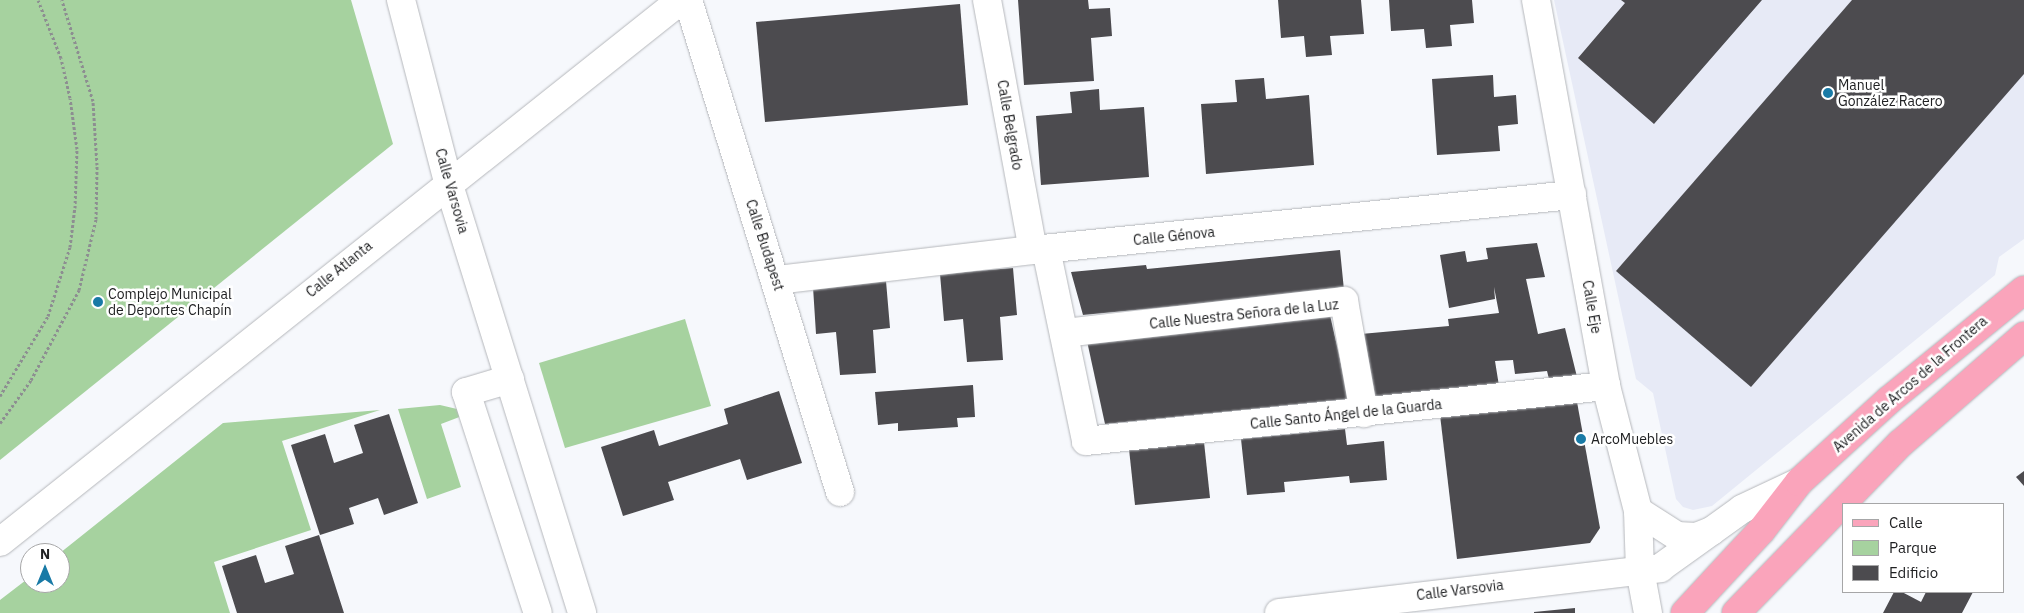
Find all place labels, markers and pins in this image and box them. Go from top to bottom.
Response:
place label: Manuel González Racero [1838,77,1943,110]
marker: Manuel González Racero [1822,87,1834,99]
place label: Complejo Municipal de Deportes Chapín [108,286,232,318]
marker: Complejo Municipal de Deportes Chapín [92,296,104,308]
place label: ArcoMuebles [1591,431,1673,447]
marker: ArcoMuebles [1575,433,1587,445]

